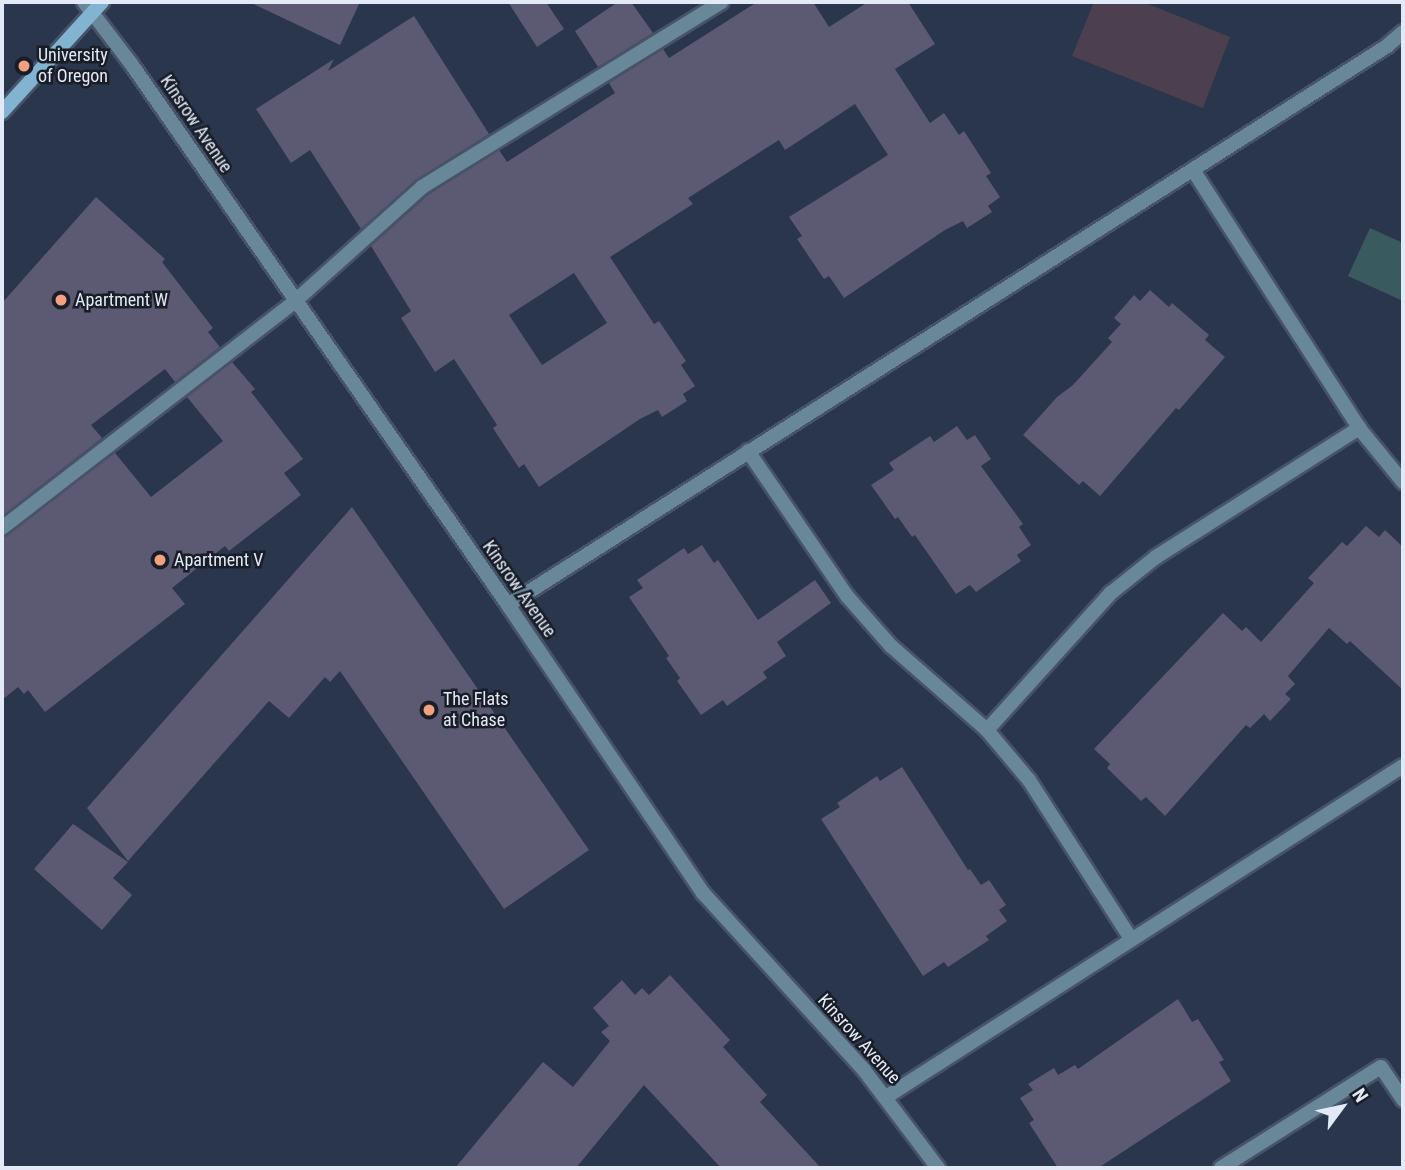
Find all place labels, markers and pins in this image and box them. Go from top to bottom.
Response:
place label: University of Oregon [38,45,108,88]
marker: University of Oregon [16,58,32,74]
place label: Apartment W [75,289,168,311]
marker: Apartment W [53,292,69,308]
place label: Apartment V [174,549,263,571]
marker: Apartment V [152,552,168,568]
place label: The Flats at Chase [443,689,509,732]
marker: The Flats at Chase [421,702,437,718]

